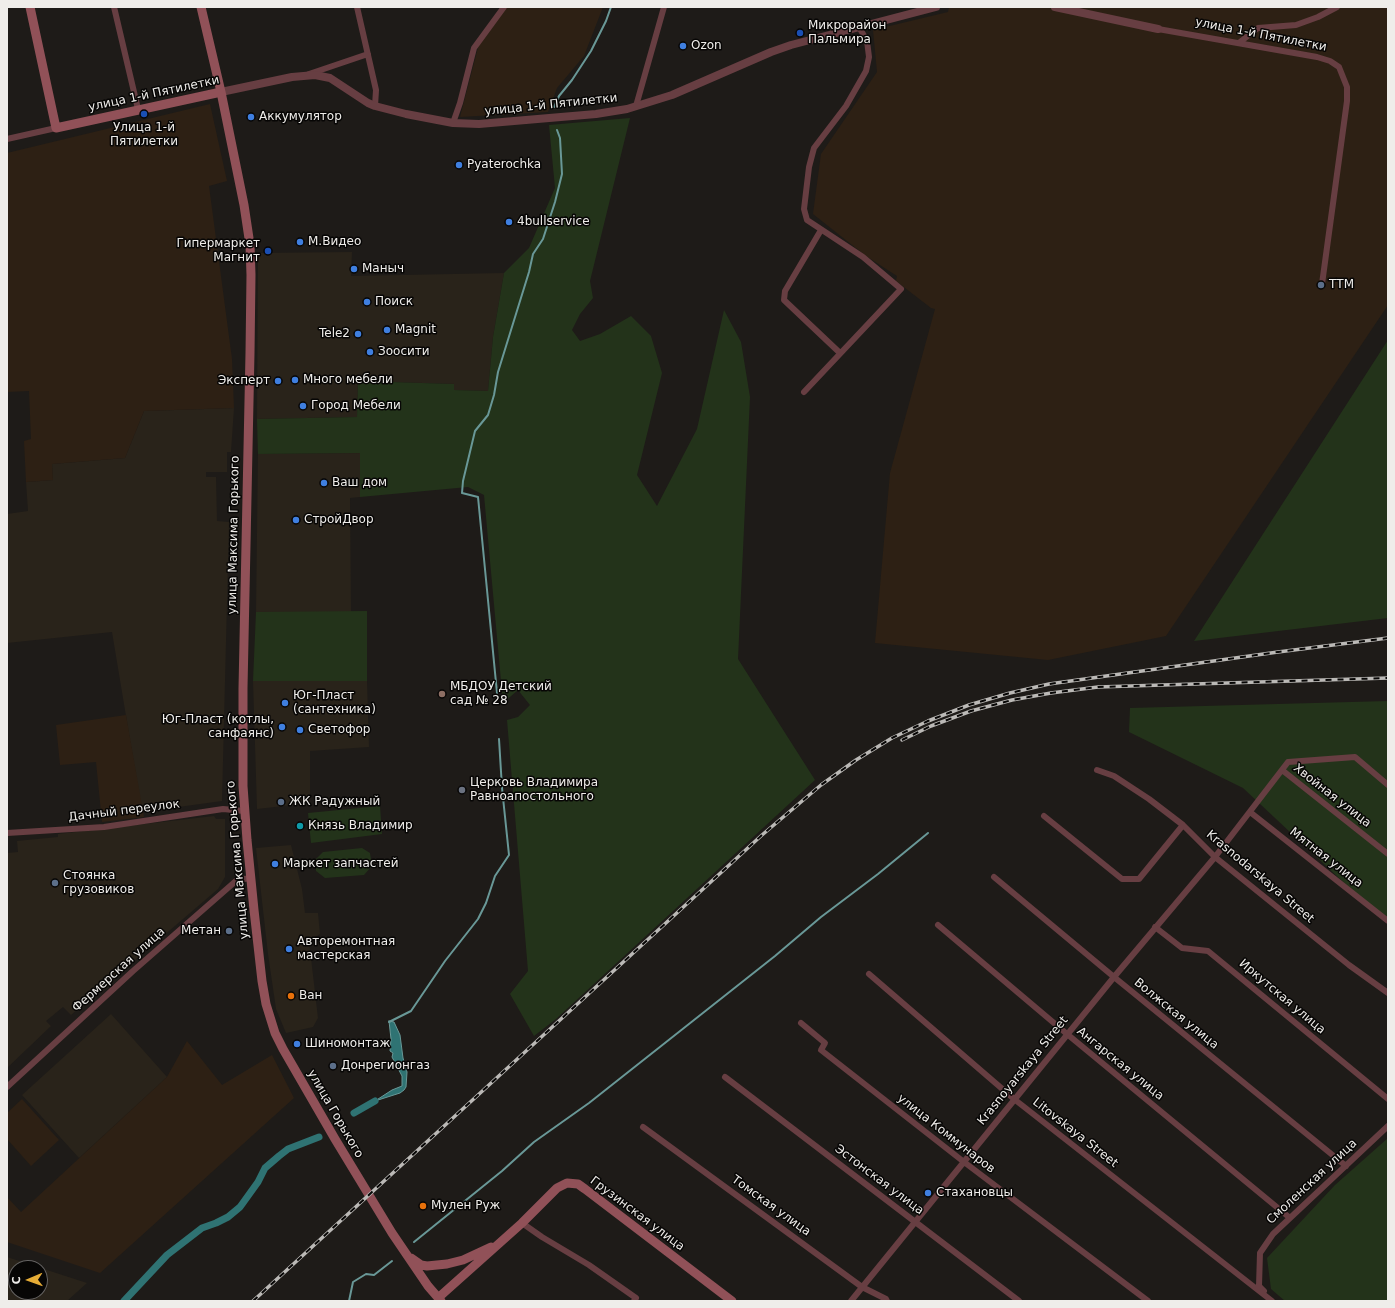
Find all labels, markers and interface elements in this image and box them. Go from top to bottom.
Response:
street label: улица 1-й Пятилетки [1194,15,1328,55]
place label: Микрорайон Пальмира [808,19,886,47]
marker: Микрорайон Пальмира [795,28,805,38]
place label: Ozon [691,39,722,53]
marker: Ozon [678,41,688,51]
street label: улица 1-й Пятилетки [87,73,221,115]
street label: улица 1-й Пятилетки [484,91,618,119]
marker: Улица 1-й Пятилетки [139,109,149,119]
place label: Аккумулятор [259,110,342,124]
marker: Аккумулятор [246,112,256,122]
place label: Улица 1-й Пятилетки [110,121,178,149]
place label: Pyaterochka [467,158,541,172]
marker: Pyaterochka [454,160,464,170]
place label: 4bullservice [517,215,590,229]
marker: 4bullservice [504,217,514,227]
place label: М.Видео [308,235,361,249]
place label: Гипермаркет Магнит [176,237,260,265]
marker: М.Видео [295,237,305,247]
marker: Гипермаркет Магнит [263,246,273,256]
place label: Маныч [362,262,404,276]
marker: Маныч [349,264,359,274]
place label: ТТМ [1329,278,1354,292]
marker: ТТМ [1316,280,1326,290]
place label: Поиск [375,295,413,309]
marker: Поиск [362,297,372,307]
place label: Magnit [395,323,436,337]
marker: Magnit [382,325,392,335]
place label: Tele2 [319,327,350,341]
marker: Tele2 [353,329,363,339]
place label: Зоосити [378,345,430,359]
marker: Зоосити [365,347,375,357]
place label: Много мебели [303,373,393,387]
place label: Эксперт [218,374,270,388]
marker: Много мебели [290,375,300,385]
marker: Эксперт [273,376,283,386]
place label: Город Мебели [311,399,401,413]
marker: Город Мебели [298,401,308,411]
street label: улица Максима Горького [225,455,243,615]
place label: Ваш дом [332,476,387,490]
marker: Ваш дом [319,478,329,488]
place label: СтройДвор [304,513,374,527]
marker: СтройДвор [291,515,301,525]
place label: МБДОУ Детский сад № 28 [450,680,552,708]
place label: Юг-Пласт (сантехника) [293,689,376,717]
marker: МБДОУ Детский сад № 28 [437,689,447,699]
marker: Юг-Пласт (сантехника) [280,698,290,708]
place label: Юг-Пласт (котлы, санфаянс) [162,713,274,741]
marker: Юг-Пласт (котлы, санфаянс) [277,722,287,732]
place label: Светофор [308,723,370,737]
marker: Светофор [295,725,305,735]
street label: Хвойная улица [1290,761,1374,831]
place label: Церковь Владимира Равноапостольного [470,776,598,804]
street label: улица Максима Горького [224,780,252,940]
marker: Церковь Владимира Равноапостольного [457,785,467,795]
place label: ЖК Радужный [289,795,380,809]
street label: Дачный переулок [67,797,181,825]
marker: ЖК Радужный [276,797,286,807]
place label: Князь Владимир [308,819,413,833]
marker: Князь Владимир [295,821,305,831]
street label: Мятная улица [1287,825,1365,891]
street label: Krasnodarskaya Street [1203,828,1317,926]
place label: Маркет запчастей [283,857,399,871]
marker: Маркет запчастей [270,859,280,869]
place label: Стоянка грузовиков [63,869,134,897]
marker: Стоянка грузовиков [50,878,60,888]
place label: Метан [181,924,221,938]
street label: Фермерская улица [70,925,168,1015]
marker: Метан [224,926,234,936]
place label: Авторемонтная мастерская [297,935,395,963]
marker: Авторемонтная мастерская [284,944,294,954]
street label: Иркутская улица [1236,957,1328,1037]
street label: Волжская улица [1131,976,1221,1052]
place label: Ван [299,989,322,1003]
marker: Ван [286,991,296,1001]
street label: Krasnoyarskaya Street [975,1014,1071,1128]
street label: Ангарская улица [1074,1025,1166,1103]
place label: Шиномонтаж [305,1037,390,1051]
marker: Шиномонтаж [292,1039,302,1049]
place label: Донрегионгаз [341,1059,430,1073]
marker: Донрегионгаз [328,1061,338,1071]
street label: улица Горького [304,1067,366,1161]
street label: улица Коммунаров [894,1091,998,1177]
street label: Litovskaya Street [1029,1095,1121,1171]
street label: Смоленская улица [1264,1136,1360,1228]
street label: Эстонская улица [832,1142,926,1218]
street label: Томская улица [729,1173,813,1239]
street label: Грузинская улица [587,1174,687,1254]
place label: Стахановцы [936,1186,1013,1200]
marker: Стахановцы [923,1188,933,1198]
place label: Мулен Руж [431,1199,500,1213]
marker: Мулен Руж [418,1201,428,1211]
north arrow [8,1260,48,1300]
text: С [10,1276,23,1285]

